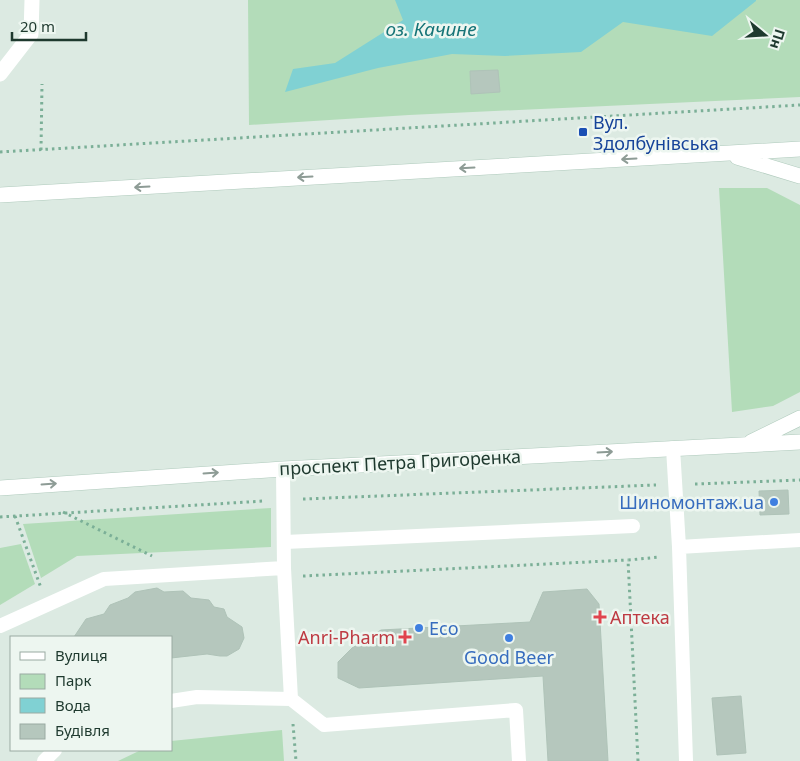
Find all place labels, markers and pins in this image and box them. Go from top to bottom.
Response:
place label: Вул. Здолбунівська [593,110,719,155]
marker: Вул. Здолбунівська [577,126,589,138]
place label: Шиномонтаж.ua [619,490,764,514]
marker: Шиномонтаж.ua [768,496,780,508]
place label: Аптека [610,605,670,629]
marker: Аптека [594,611,606,623]
place label: Eco [429,616,459,640]
marker: Eco [413,622,425,634]
place label: Anri-Pharm [298,625,395,649]
marker: Anri-Pharm [399,631,411,643]
marker: Good Beer [503,632,515,644]
place label: Good Beer [464,645,555,669]

